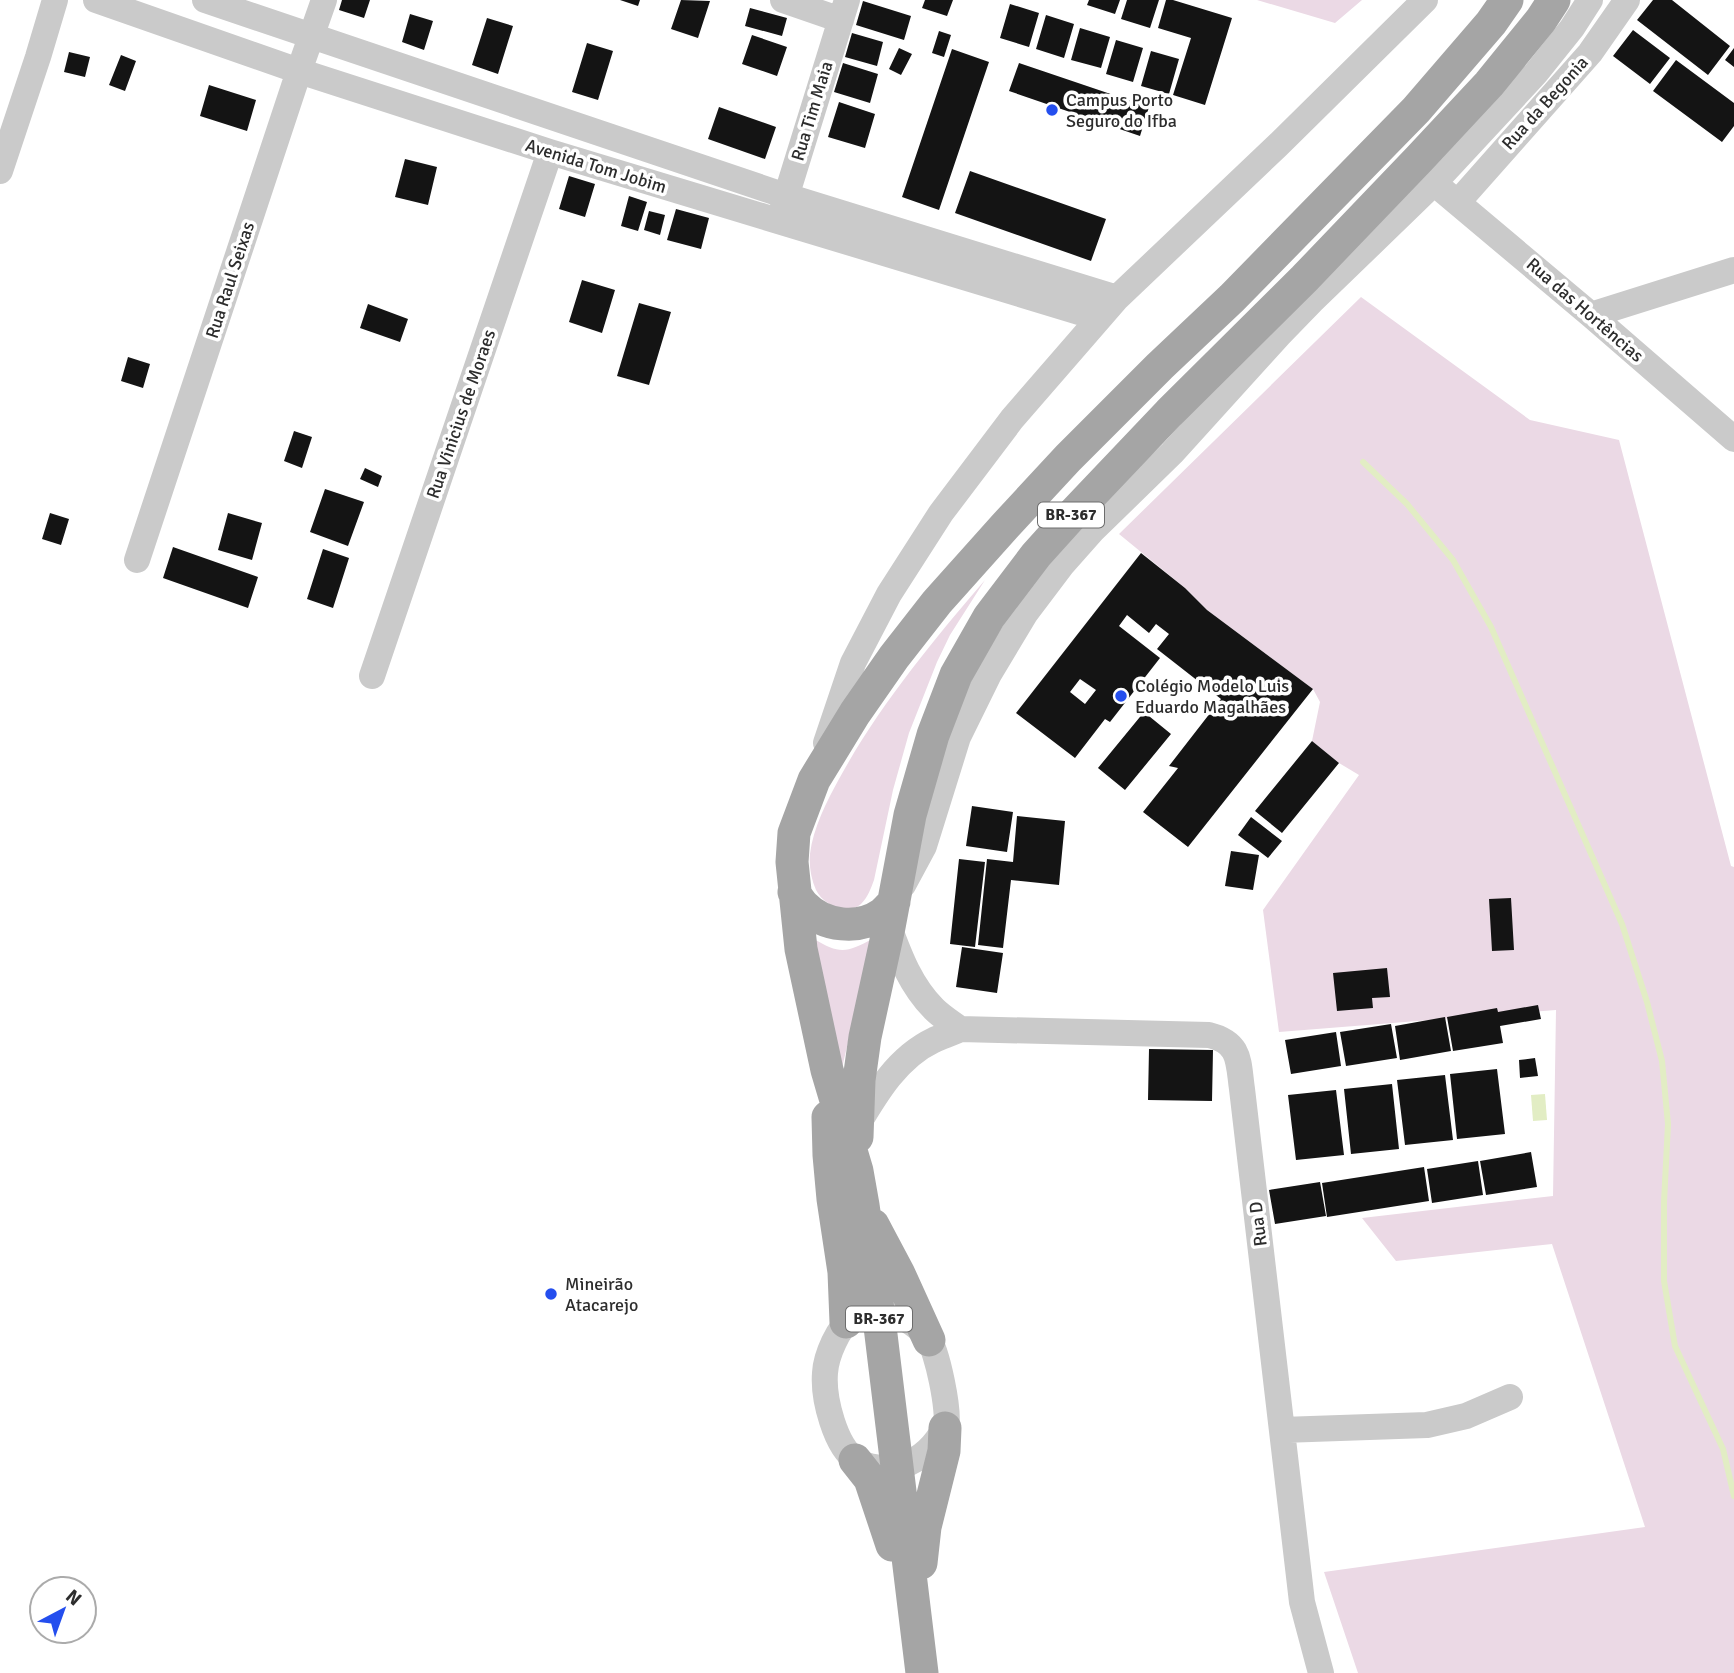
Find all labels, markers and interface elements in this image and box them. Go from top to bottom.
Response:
street label: Rua da Begonia [1497,52,1593,154]
street label: Rua Tim Maia [786,58,838,164]
place label: Campus Porto Seguro do Ifba [1066,89,1177,132]
marker: Campus Porto Seguro do Ifba [1044,102,1060,118]
street label: Avenida Tom Jobim [523,134,669,198]
street label: Rua Raul Seixas [201,219,259,341]
street label: Rua das Hortências [1522,253,1648,367]
street label: Rua Vinicius de Moraes [422,326,500,501]
road number: BR-367 [1038,502,1104,528]
place label: Colégio Modelo Luis Eduardo Magalhães [1135,675,1289,718]
marker: Colégio Modelo Luis Eduardo Magalhães [1113,688,1129,704]
street label: Rua D [1244,1200,1272,1248]
place label: Mineirão Atacarejo [565,1273,638,1316]
marker: Mineirão Atacarejo [543,1286,559,1302]
road number: BR-367 [846,1306,912,1331]
north arrow [28,1575,98,1645]
text: N [61,1585,86,1611]

